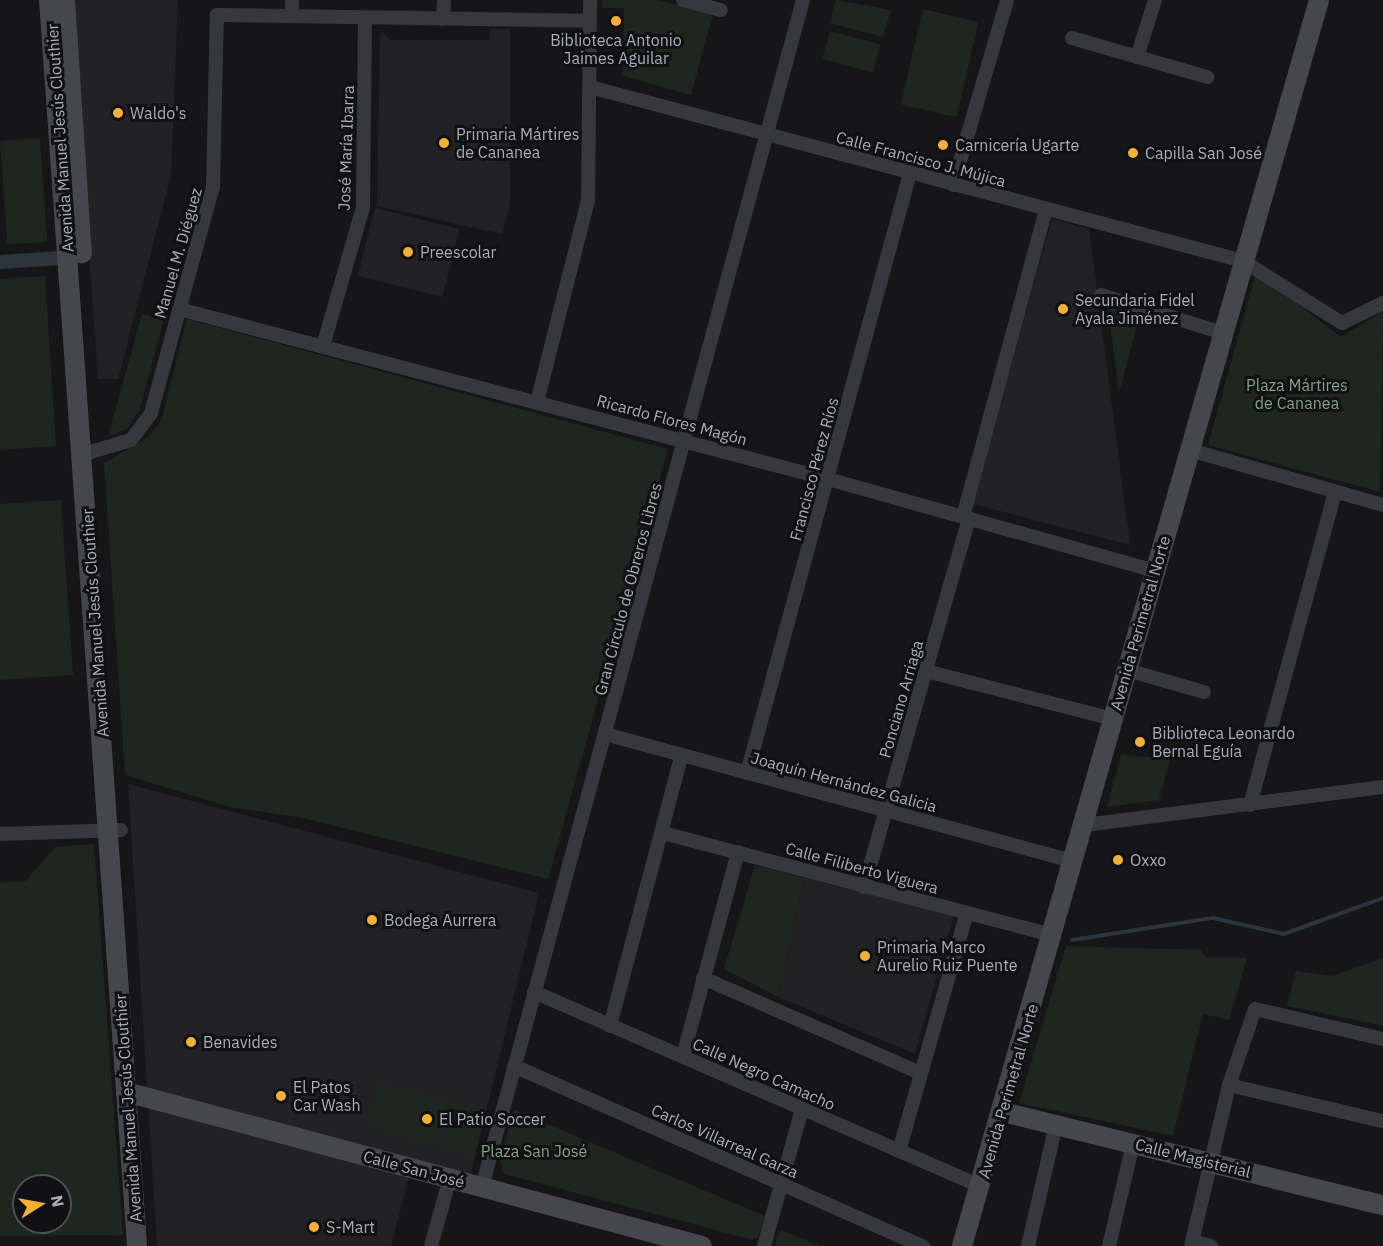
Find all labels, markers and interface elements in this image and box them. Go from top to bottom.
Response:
marker: Biblioteca Antonio Jaimes Aguilar [609,14,623,28]
street label: Avenida Manuel Jesús Clouthier [42,23,78,253]
place label: Biblioteca Antonio Jaimes Aguilar [550,30,682,68]
street label: José María Ibarra [334,85,358,211]
place label: Waldo's [130,103,187,123]
marker: Waldo's [111,106,125,120]
place label: Primaria Mártires de Cananea [456,124,580,162]
street label: Calle Francisco J. Mújica [834,127,1008,191]
place label: Carnicería Ugarte [955,135,1079,155]
marker: Primaria Mártires de Cananea [437,136,451,150]
marker: Carnicería Ugarte [936,138,950,152]
place label: Capilla San José [1145,143,1262,163]
marker: Capilla San José [1126,146,1140,160]
street label: Manuel M. Diéguez [150,186,206,320]
place label: Preescolar [420,242,496,262]
marker: Preescolar [401,245,415,259]
place label: Secundaria Fidel Ayala Jiménez [1075,290,1195,328]
marker: Secundaria Fidel Ayala Jiménez [1056,302,1070,316]
park label: Plaza Mártires de Cananea [1246,375,1348,413]
street label: Ricardo Flores Magón [595,391,749,449]
street label: Francisco Pérez Ríos [786,395,842,543]
street label: Gran Círculo de Obreros Libres [590,481,666,697]
street label: Avenida Manuel Jesús Clouthier [77,508,113,738]
street label: Avenida Perimetral Norte [1106,534,1174,712]
street label: Ponciano Arriaga [875,638,927,760]
place label: Biblioteca Leonardo Bernal Eguía [1152,723,1295,761]
marker: Biblioteca Leonardo Bernal Eguía [1133,735,1147,749]
street label: Joaquín Hernández Galicia [749,748,939,816]
street label: Calle Filiberto Viguera [783,838,941,898]
place label: Oxxo [1130,850,1166,870]
marker: Oxxo [1111,853,1125,867]
place label: Bodega Aurrera [384,910,496,930]
marker: Bodega Aurrera [365,913,379,927]
place label: Primaria Marco Aurelio Ruiz Puente [877,937,1018,975]
marker: Primaria Marco Aurelio Ruiz Puente [858,949,872,963]
street label: Avenida Manuel Jesús Clouthier [110,993,146,1223]
street label: Avenida Perimetral Norte [974,1002,1042,1180]
place label: Benavides [203,1032,277,1052]
street label: Calle Negro Camacho [690,1034,838,1114]
marker: Benavides [184,1035,198,1049]
place label: El Patos Car Wash [293,1077,361,1115]
marker: El Patos Car Wash [274,1089,288,1103]
street label: Carlos Villarreal Garza [649,1100,801,1182]
place label: El Patio Soccer [439,1109,546,1129]
marker: El Patio Soccer [420,1112,434,1126]
street label: Calle Magisterial [1133,1134,1253,1182]
park label: Plaza San José [481,1141,587,1161]
street label: Calle San José [361,1146,467,1192]
north arrow [12,1174,72,1234]
text: N [47,1193,69,1209]
place label: S-Mart [326,1217,375,1237]
marker: S-Mart [307,1220,321,1234]

